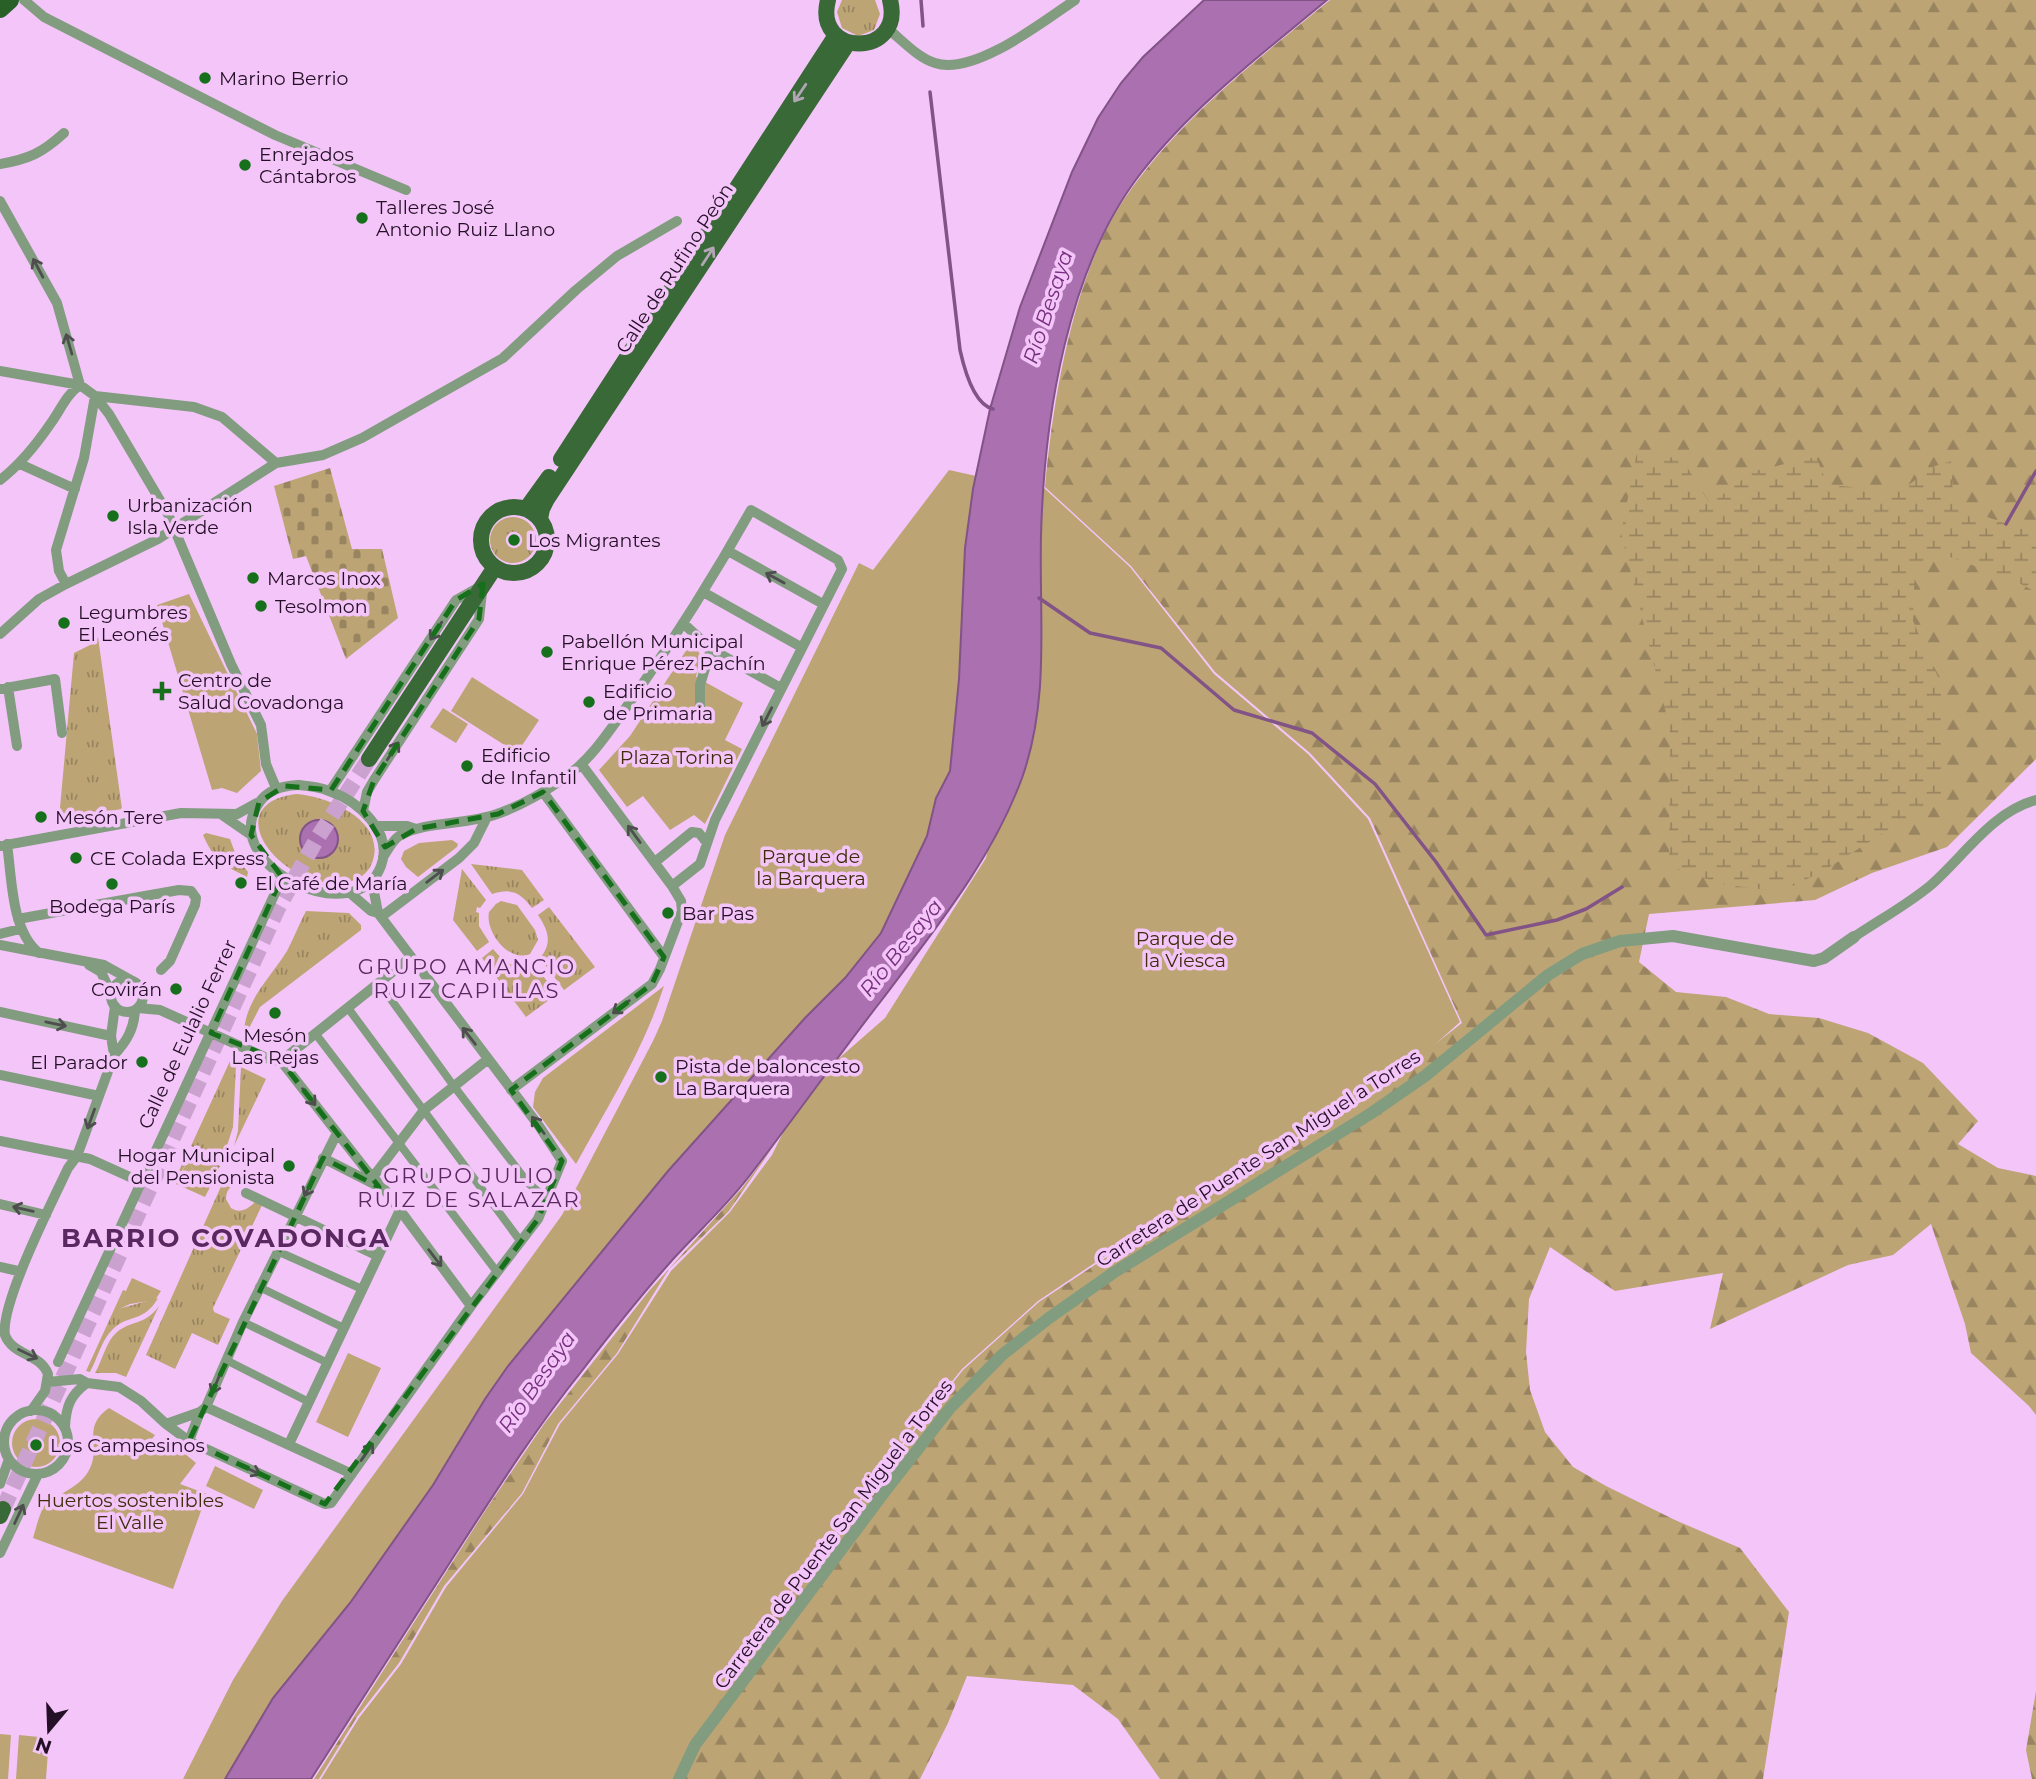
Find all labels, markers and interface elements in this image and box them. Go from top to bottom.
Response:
place label: Marino Berrio [219,67,349,90]
marker: Marino Berrio [197,70,213,86]
one-way arrow [792,83,807,102]
place label: Enrejados Cántabros [259,143,356,188]
marker: Enrejados Cántabros [237,157,253,173]
street label: Calle de Rufino Peón [611,179,738,358]
place label: Talleres José Antonio Ruiz Llano [376,196,555,241]
marker: Talleres José Antonio Ruiz Llano [354,210,370,226]
one-way arrow [701,247,715,266]
water label: Río Besaya [1017,247,1078,367]
one-way arrow [31,258,44,279]
one-way arrow [61,333,74,355]
place label: Urbanización Isla Verde [127,494,253,539]
marker: Urbanización Isla Verde [105,508,121,524]
place label: Los Migrantes [528,529,660,552]
marker: Los Migrantes [506,532,522,548]
place label: Marcos Inox [267,567,381,590]
marker: Marcos Inox [245,570,261,586]
one-way arrow [766,571,786,585]
place label: Tesolmon [275,595,368,618]
marker: Tesolmon [253,598,269,614]
place label: Legumbres El Leonés [78,601,187,646]
marker: Legumbres El Leonés [56,615,72,631]
one-way arrow [428,620,442,640]
place label: Pabellón Municipal Enrique Pérez Pachín [561,630,765,675]
marker: Pabellón Municipal Enrique Pérez Pachín [539,644,555,660]
place label: Centro de Salud Covadonga [178,669,344,714]
place label: Edificio de Primaria [603,680,713,725]
marker: Centro de Salud Covadonga [152,681,172,701]
marker: Edificio de Primaria [581,694,597,710]
one-way arrow [759,706,773,727]
one-way arrow [387,741,401,761]
place label: Edificio de Infantil [481,744,577,789]
park label: Plaza Torina [620,746,734,769]
marker: Edificio de Infantil [459,758,475,774]
place label: Mesón Tere [55,806,164,829]
marker: Mesón Tere [33,809,49,825]
one-way arrow [627,825,641,844]
park label: Parque de la Barquera [756,845,866,890]
place label: CE Colada Express [90,847,264,870]
marker: CE Colada Express [68,850,84,866]
one-way arrow [425,869,444,883]
place label: El Café de María [255,872,408,895]
marker: El Café de María [233,875,249,891]
marker: Bodega París [104,876,120,892]
water label: Río Besaya [854,894,947,1001]
place label: Bodega París [49,895,175,918]
place label: Bar Pas [682,902,754,925]
marker: Bar Pas [660,905,676,921]
park label: Parque de la Viesca [1136,927,1234,972]
street label: Calle de Eulalio Ferrer [133,936,241,1133]
district label: GRUPO AMANCIO RUIZ CAPILLAS [358,954,576,1003]
place label: Covirán [91,978,162,1001]
marker: Covirán [168,981,184,997]
one-way arrow [612,1000,631,1014]
marker: Mesón Las Rejas [267,1005,283,1021]
one-way arrow [44,1018,67,1031]
place label: Mesón Las Rejas [231,1024,319,1069]
one-way arrow [462,1027,477,1046]
street label: Carretera de Puente San Miguel a Torres [1092,1045,1425,1272]
place label: El Parador [30,1051,128,1074]
marker: El Parador [134,1054,150,1070]
place label: Pista de baloncesto La Barquera [675,1055,860,1100]
marker: Pista de baloncesto La Barquera [653,1069,669,1085]
one-way arrow [301,1087,316,1106]
one-way arrow [84,1107,96,1129]
one-way arrow [530,1116,545,1135]
place label: Hogar Municipal del Pensionista [117,1144,275,1189]
marker: Hogar Municipal del Pensionista [281,1158,297,1174]
district label: GRUPO JULIO RUIZ DE SALAZAR [357,1163,581,1212]
one-way arrow [301,1176,315,1196]
one-way arrow [12,1202,35,1215]
district label: BARRIO COVADONGA [61,1222,391,1254]
one-way arrow [428,1248,443,1267]
water label: Río Besaya [493,1326,581,1437]
one-way arrow [17,1348,38,1362]
one-way arrow [209,1372,222,1394]
street label: Carretera de Puente San Miguel a Torres [709,1375,957,1694]
place label: Los Campesinos [50,1434,205,1457]
marker: Los Campesinos [28,1437,44,1453]
one-way arrow [360,1443,374,1462]
one-way arrow [240,1463,261,1477]
park label: Huertos sostenibles El Valle [36,1489,224,1534]
one-way arrow [12,1504,26,1525]
north arrow [14,1695,84,1765]
text: N [33,1732,55,1759]

